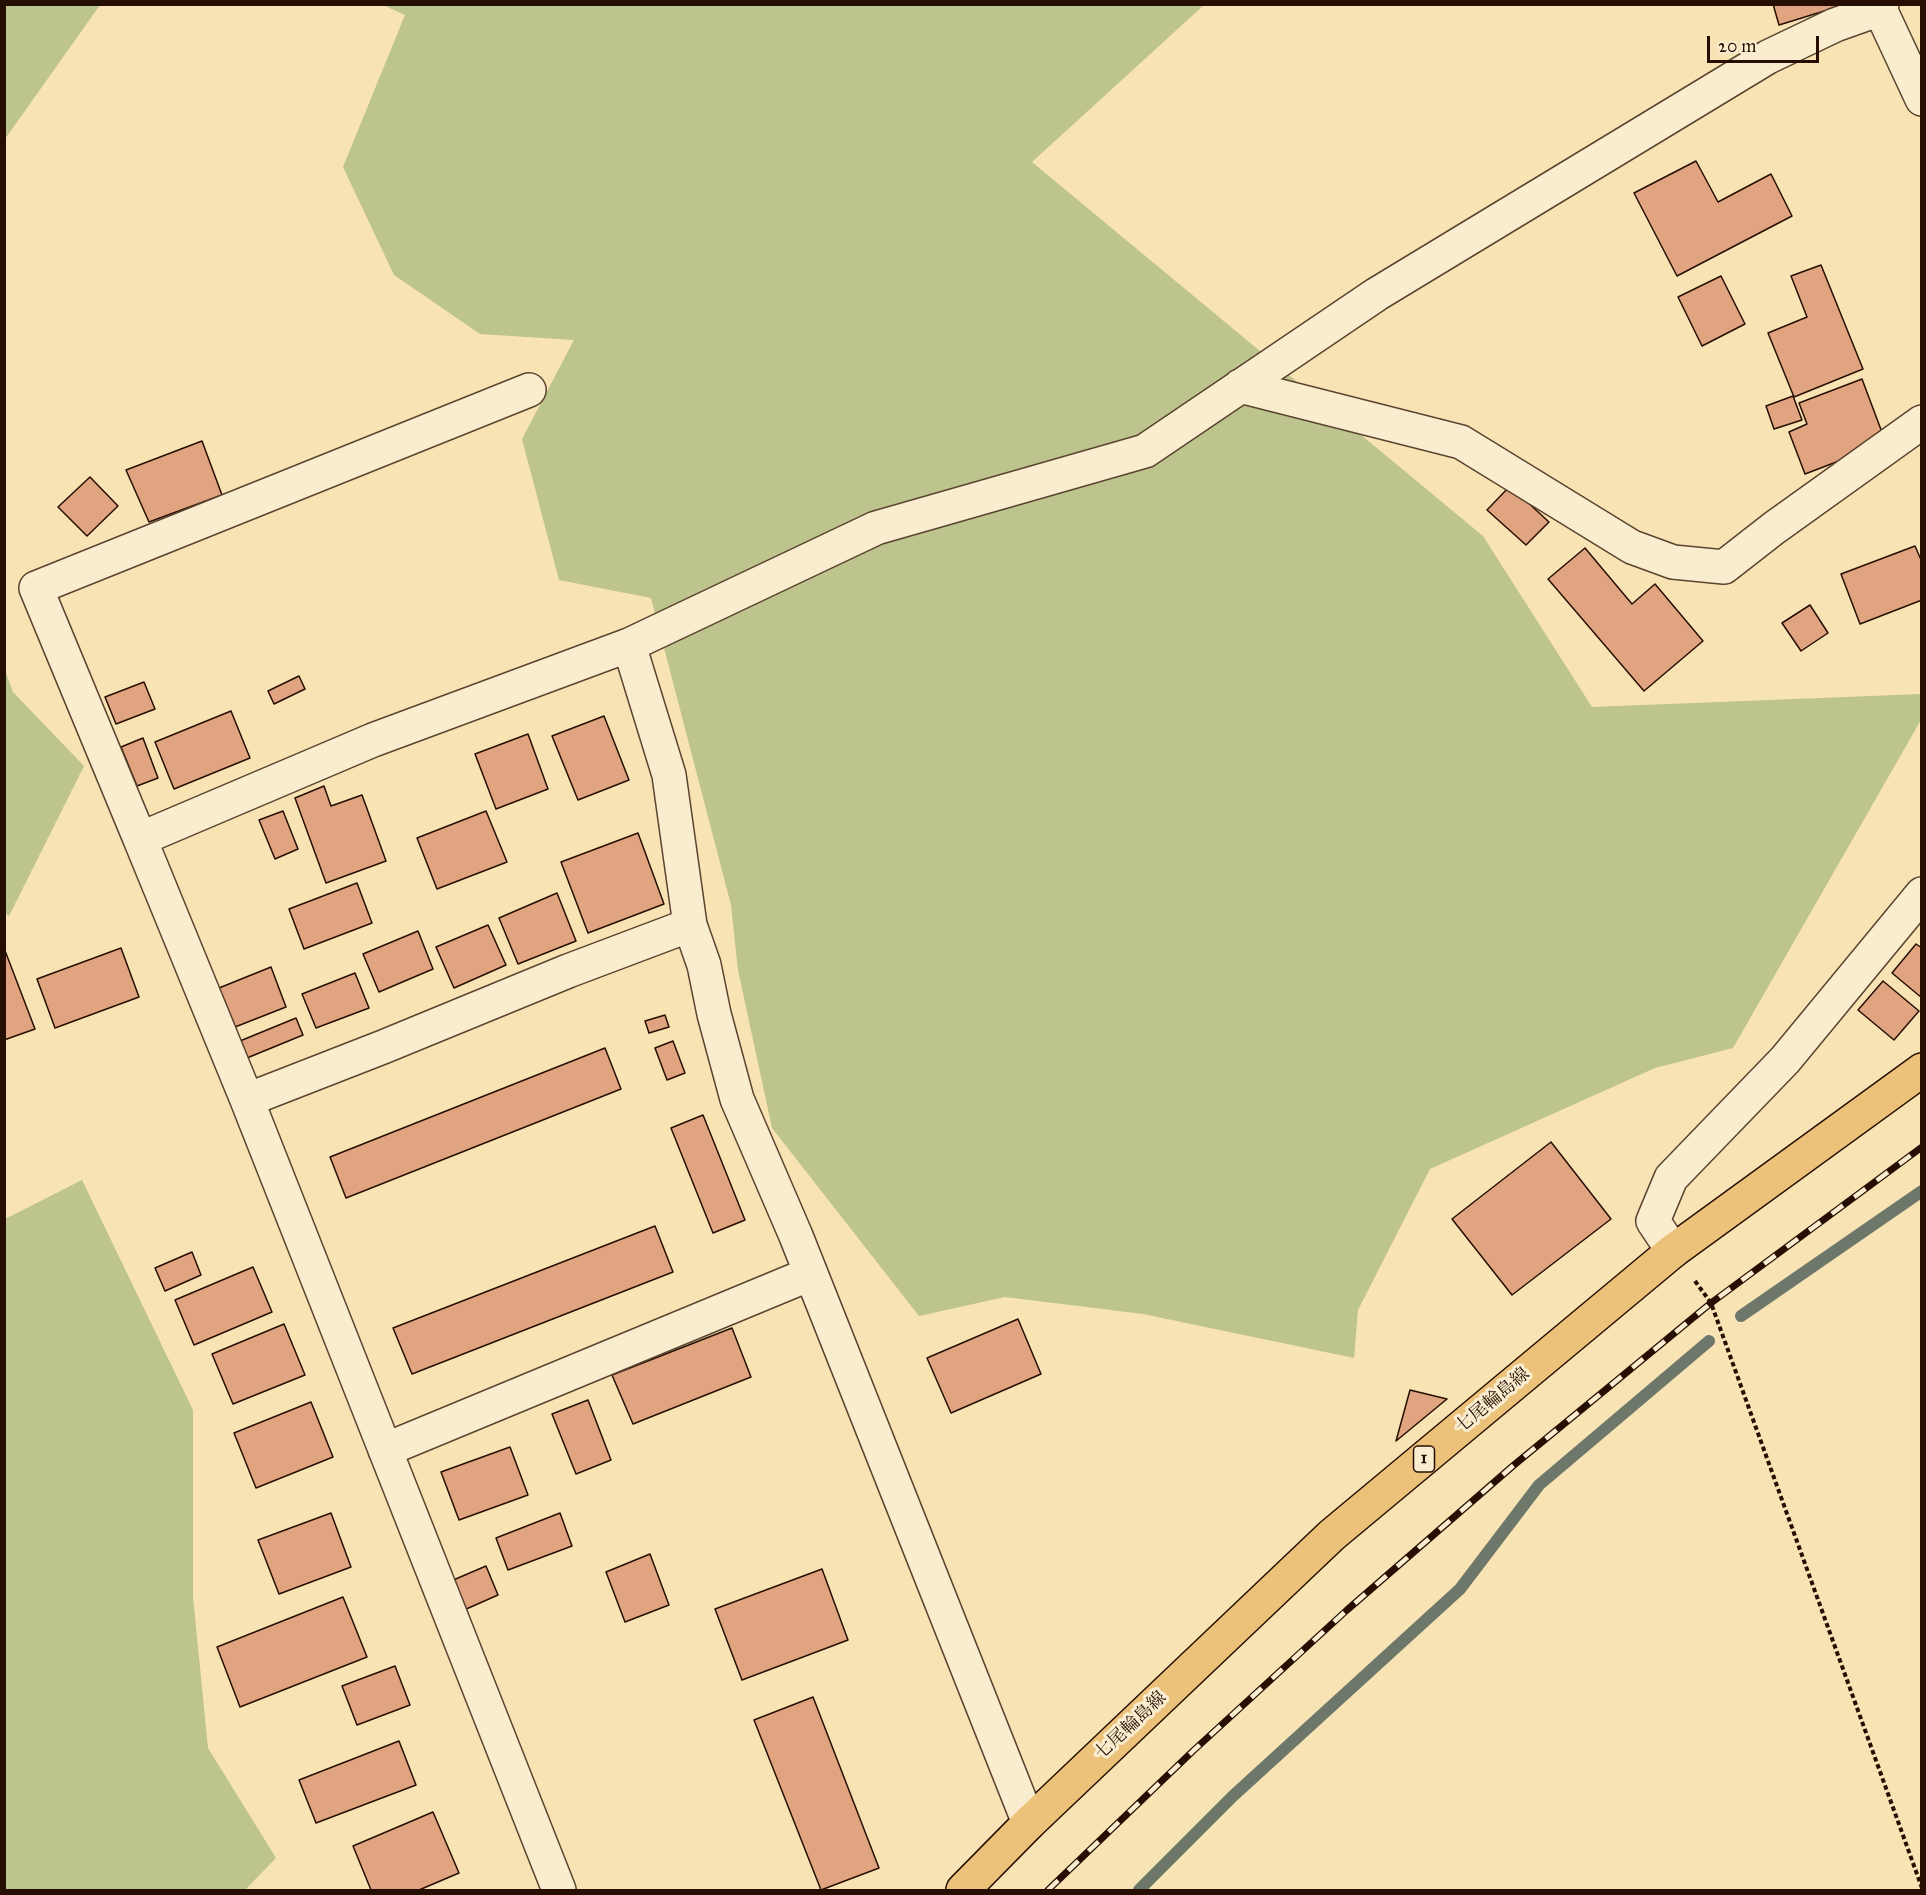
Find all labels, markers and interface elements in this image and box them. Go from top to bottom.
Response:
scale bar [1710,24,1822,62]
text: 20 m [1718,35,1756,57]
street label: 七尾輪島線 [1452,1364,1534,1438]
road number: 1 [1414,1446,1434,1472]
street label: 七尾輪島線 [1091,1687,1171,1765]

